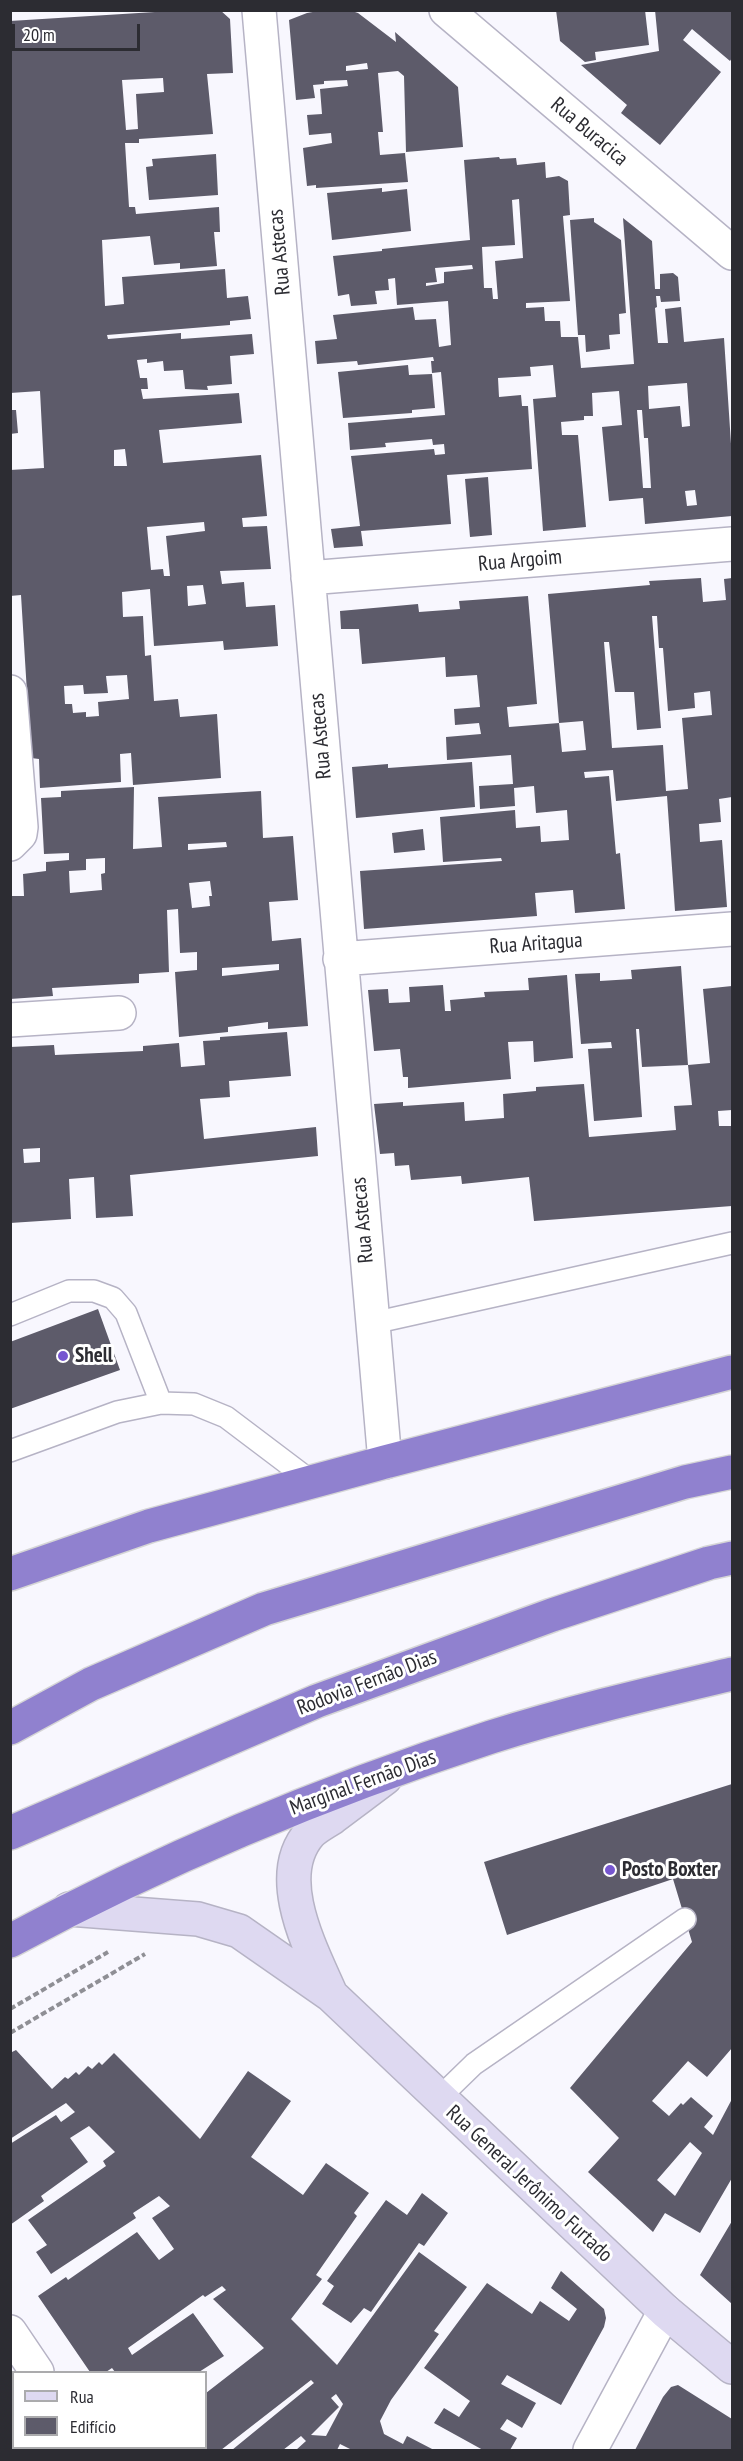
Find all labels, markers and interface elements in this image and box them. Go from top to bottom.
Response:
scale bar [15,12,142,50]
text: 20 m [23,23,55,46]
street label: Rua Buracica [545,92,633,172]
street label: Rua Astecas [264,208,296,296]
street label: Rua Argoim [477,545,563,577]
street label: Rua Astecas [305,692,337,780]
street label: Rua Aritagua [489,928,583,960]
street label: Rua Astecas [347,1176,379,1264]
place label: Shell [75,1343,113,1369]
marker: Shell [56,1349,70,1363]
street label: Rodovia Fernão Dias [294,1645,440,1721]
street label: Marginal Fernão Dias [287,1745,439,1821]
place label: Posto Boxter [622,1857,718,1883]
marker: Posto Boxter [603,1863,617,1877]
street label: Rua General Jerônimo Furtado [441,2100,617,2268]
legend [12,2371,207,2449]
text: Rua [70,2385,94,2408]
text: Edifício [70,2415,116,2438]

